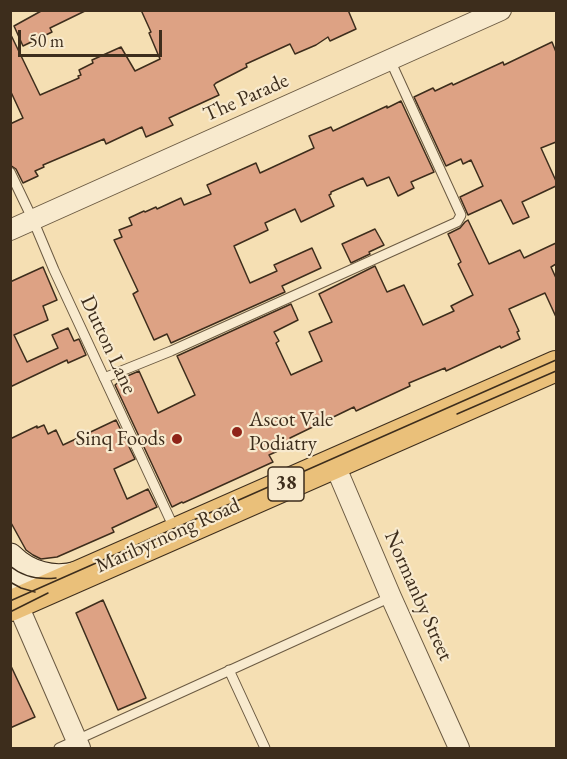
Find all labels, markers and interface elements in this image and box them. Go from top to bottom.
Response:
scale bar [21,18,165,56]
text: 50 m [29,29,64,52]
street label: The Parade [200,68,292,128]
street label: Dutton Lane [74,292,142,398]
place label: Ascot Vale Podiatry [249,407,333,457]
marker: Ascot Vale Podiatry [230,425,244,439]
place label: Sinq Foods [76,426,165,452]
marker: Sinq Foods [170,432,184,446]
road number: 38 [268,467,304,501]
street label: Maribyrnong Road [92,493,244,579]
street label: Normanby Street [378,527,458,665]

